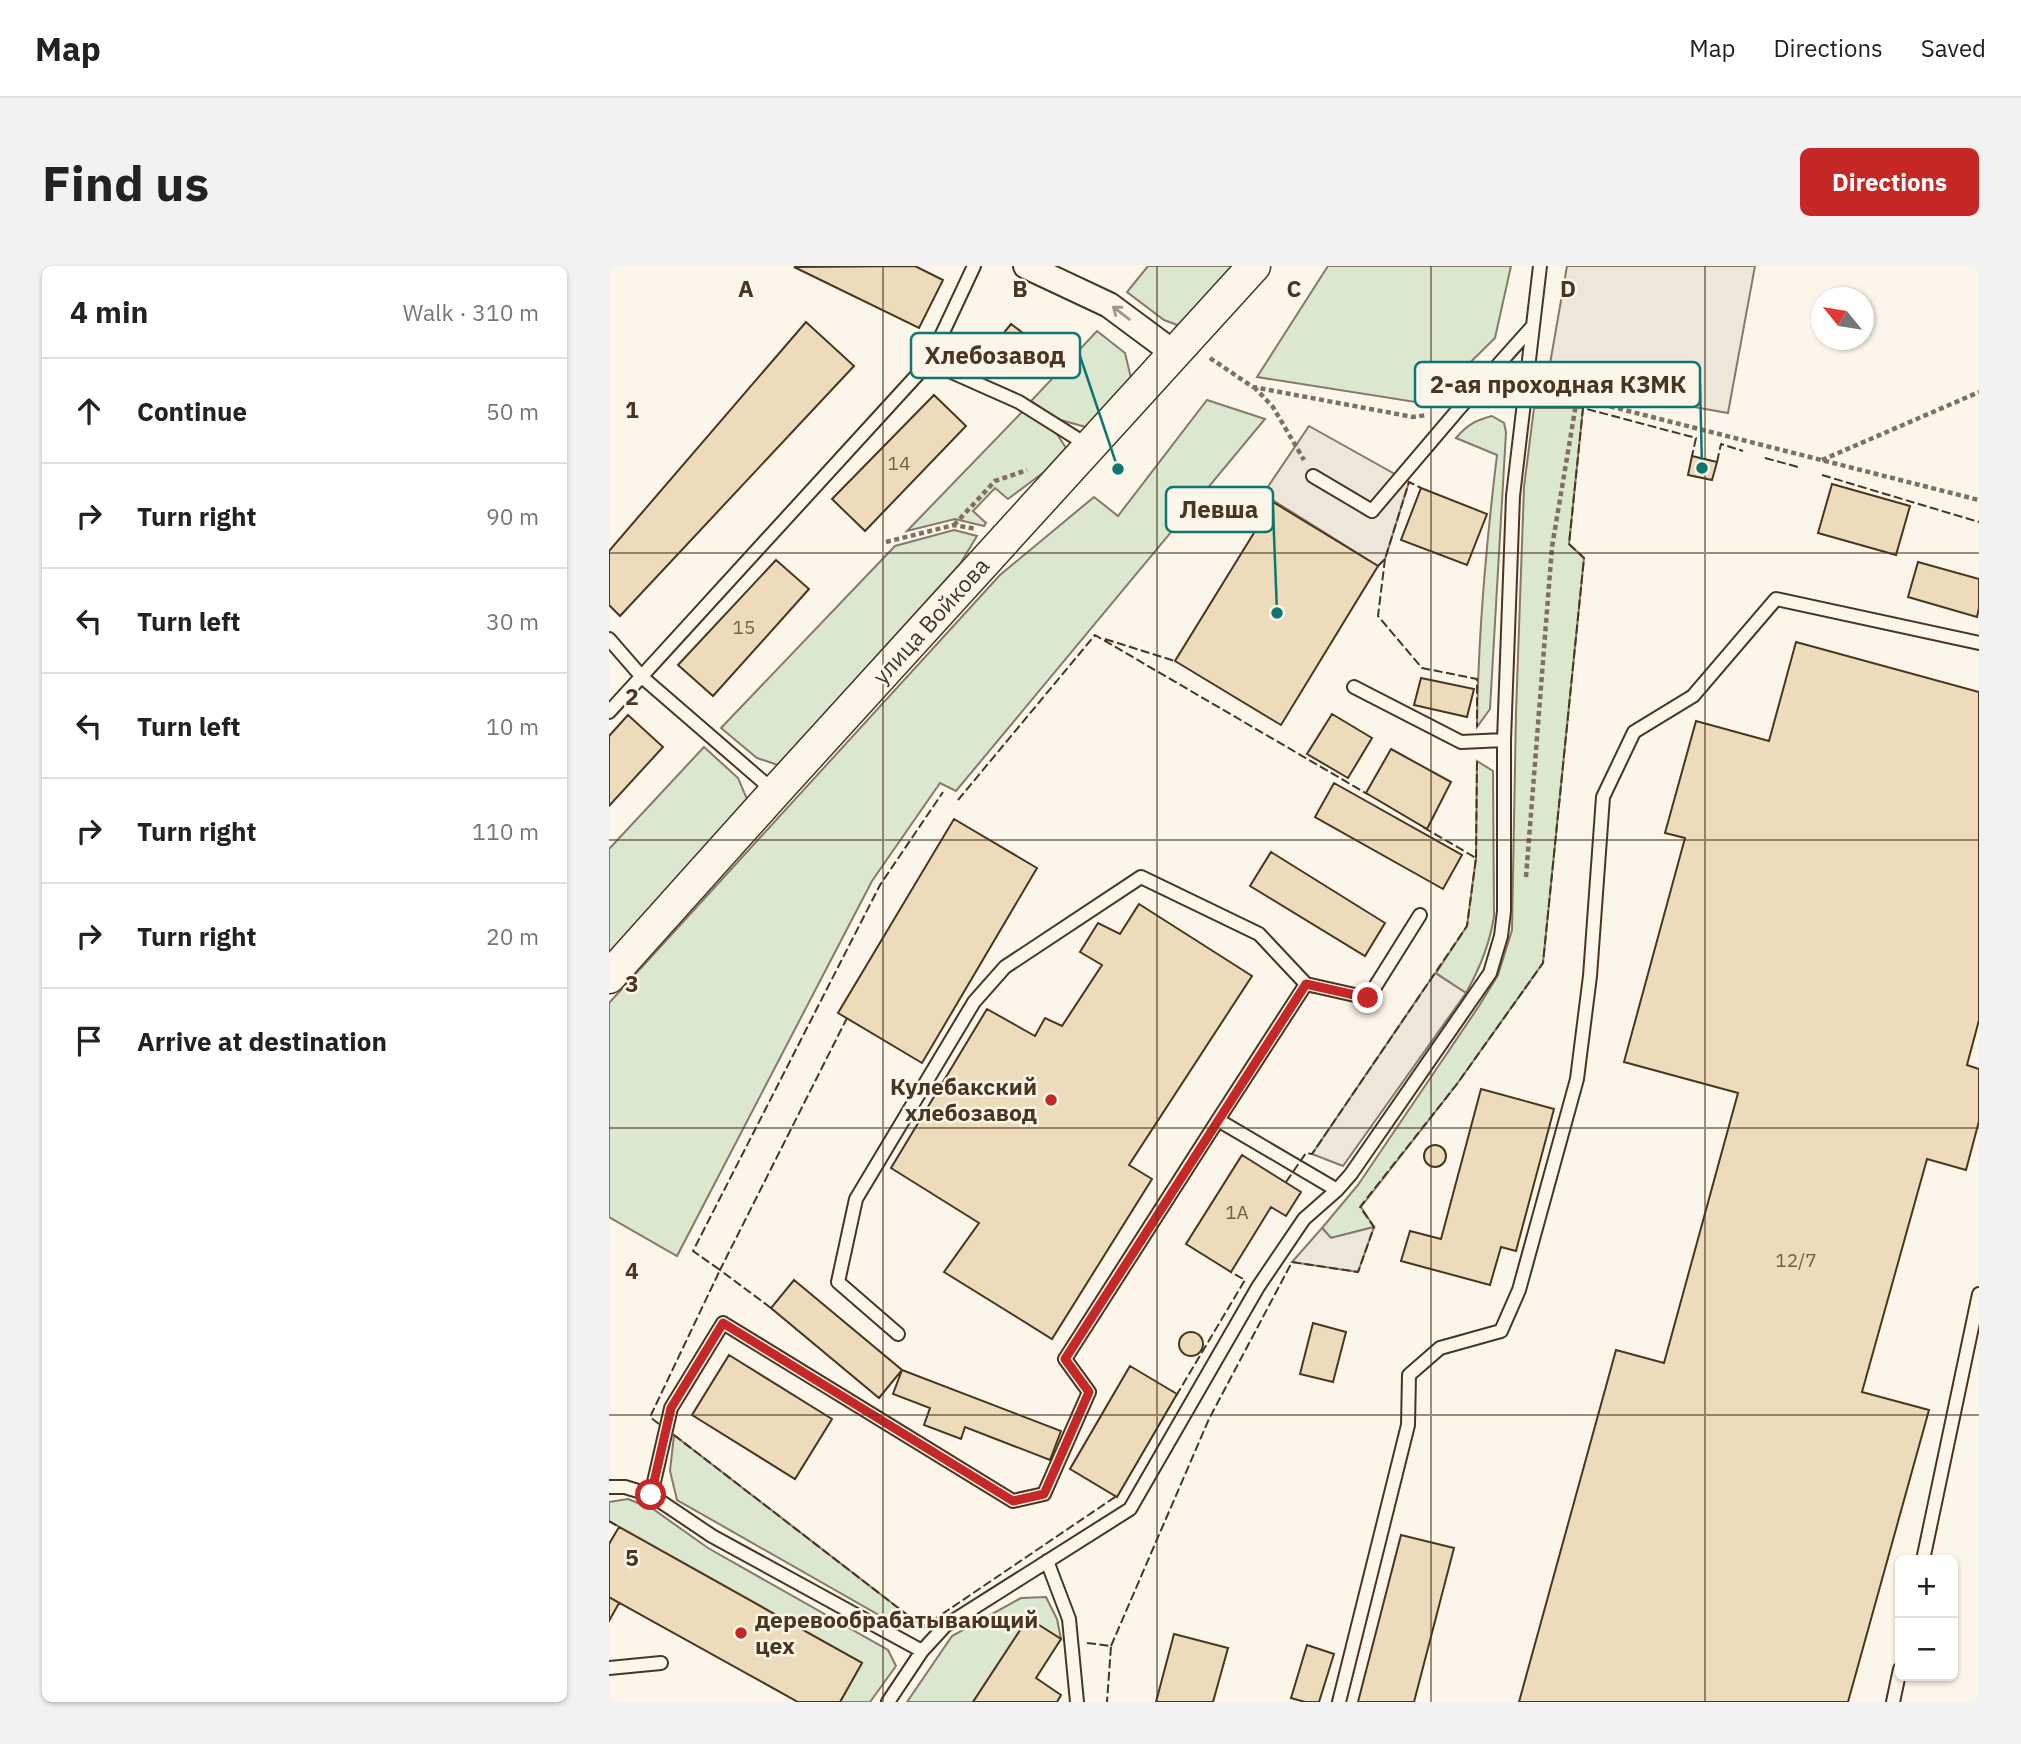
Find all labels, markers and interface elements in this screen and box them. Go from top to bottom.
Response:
text: Map [35,27,101,70]
text: Map [1689,32,1735,64]
text: Directions [1773,32,1883,64]
text: Saved [1921,32,1986,64]
button: Directions [1800,148,1979,216]
text: Find us [42,151,209,214]
text: A [738,273,754,303]
text: B [1012,273,1028,303]
text: C [1287,273,1302,303]
text: D [1560,273,1576,303]
north arrow [1811,287,1874,350]
text: 4 min [70,292,148,331]
text: Walk · 310 m [403,297,539,327]
one-way arrow [1112,306,1131,321]
callout: Хлебозавод [911,333,1080,378]
text: Хлебозавод [925,339,1066,371]
callout: 2-ая проходная КЗМК [1415,362,1700,407]
text: 2-ая проходная КЗМК [1430,368,1686,400]
icon: ahead [70,392,108,430]
text: Continue [137,394,247,428]
text: 1 [625,394,639,424]
text: 50 m [486,396,539,426]
house number: 14 [888,451,910,475]
callout: Левша [1166,487,1273,532]
text: Левша [1180,493,1258,525]
icon: right [70,497,108,535]
text: Turn right [137,499,256,533]
text: 90 m [486,501,539,531]
street label: улица Войкова [865,551,995,690]
icon: left [70,602,108,640]
text: Turn left [137,604,240,638]
text: 30 m [486,606,539,636]
house number: 15 [733,615,755,639]
text: 2 [625,681,639,711]
icon: left [70,707,108,745]
text: Turn left [137,709,240,743]
text: 10 m [486,711,539,741]
icon: right [70,812,108,850]
text: Turn right [137,814,256,848]
text: 110 m [472,816,539,846]
icon: right [70,917,108,955]
text: Turn right [137,919,256,953]
text: 20 m [486,921,539,951]
text: 3 [625,968,639,998]
route end [1352,982,1383,1013]
icon: arrive [70,1022,108,1060]
text: Arrive at destination [137,1024,387,1058]
place label: Кулебакский хлебозавод [890,1071,1037,1127]
marker: Кулебакский хлебозавод [1043,1092,1059,1108]
house number: 1А [1225,1200,1249,1224]
house number: 12/7 [1775,1248,1817,1272]
text: 4 [625,1255,639,1285]
route start [635,1479,666,1510]
text: 5 [625,1542,639,1572]
map controls [1895,1555,1958,1681]
button: + [1895,1555,1958,1618]
place label: деревообрабатывающий цех [755,1604,1038,1660]
button: − [1895,1618,1958,1681]
marker: деревообрабатывающий цех [733,1625,749,1641]

